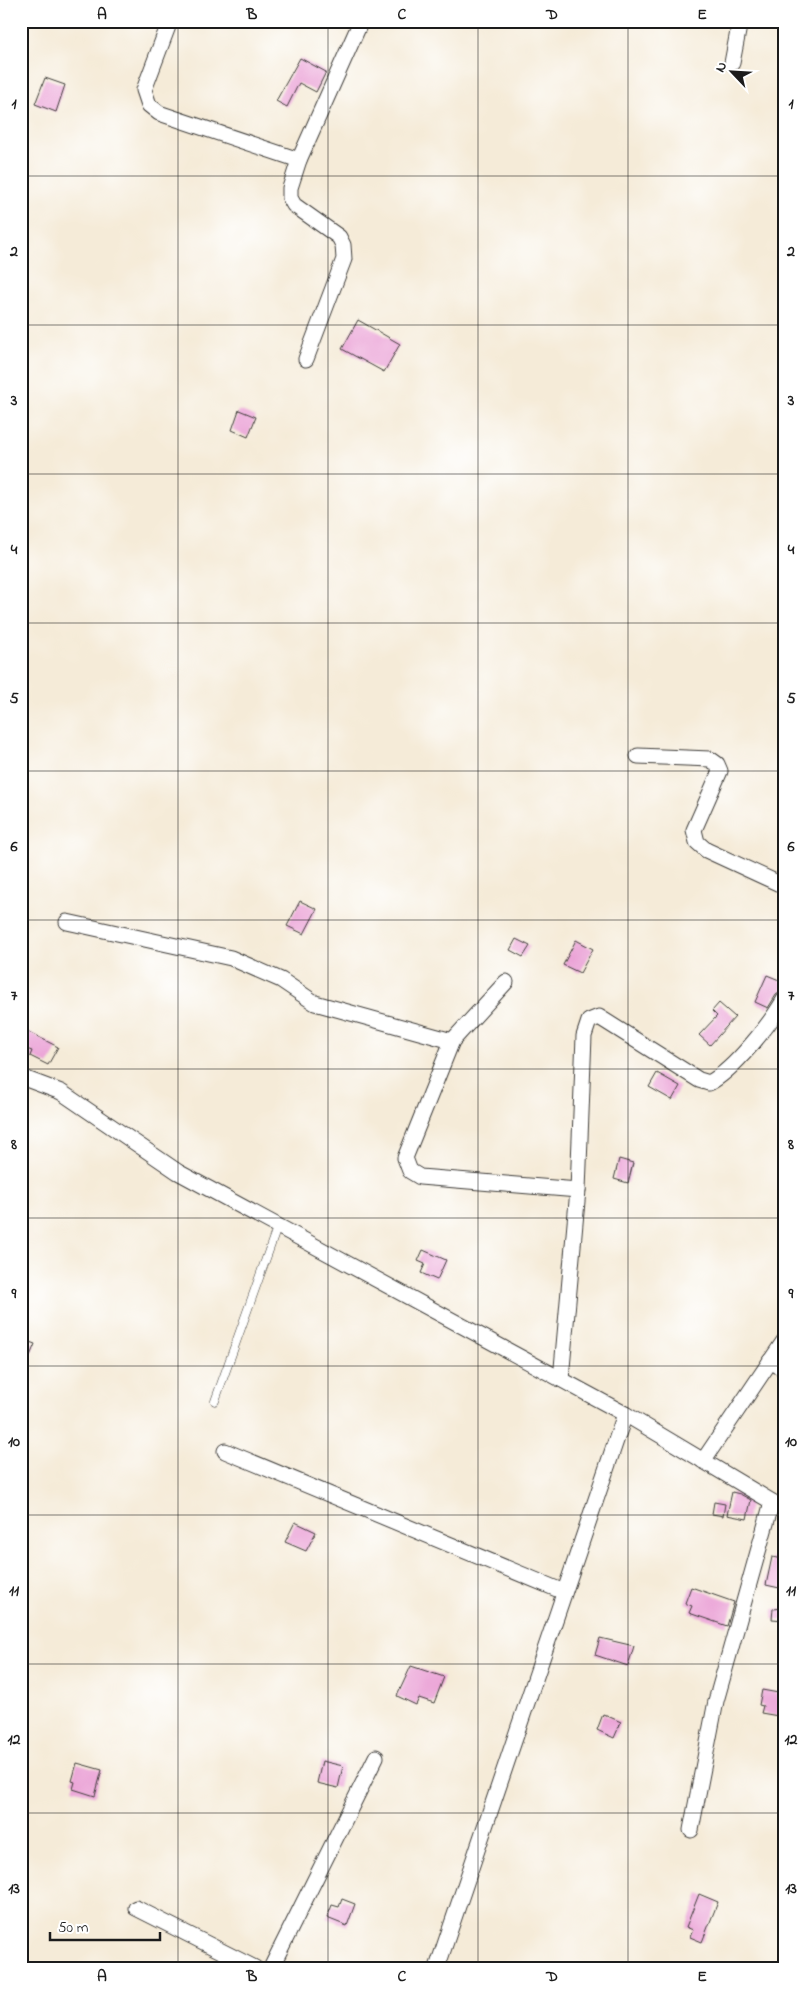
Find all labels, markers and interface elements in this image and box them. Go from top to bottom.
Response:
text: A [97,3,107,27]
text: B [246,3,258,27]
text: C [398,3,407,27]
text: D [545,3,558,27]
text: E [697,3,707,27]
north arrow [708,48,758,98]
text: N [710,58,733,76]
text: 1 [11,92,17,116]
text: 1 [788,92,794,116]
text: 2 [9,240,18,264]
text: 2 [786,240,795,264]
text: 3 [10,389,18,413]
text: 3 [787,389,795,413]
text: 4 [10,538,18,562]
text: 4 [787,538,795,562]
text: 5 [9,687,19,711]
text: 5 [786,687,796,711]
text: 6 [9,835,18,859]
text: 6 [786,835,795,859]
text: 7 [11,984,18,1008]
text: 7 [788,984,795,1008]
text: 8 [10,1133,17,1157]
text: 8 [787,1133,794,1157]
text: 9 [11,1282,17,1306]
text: 9 [788,1282,794,1306]
text: 10 [8,1430,20,1454]
text: 10 [785,1430,797,1454]
text: 11 [9,1579,20,1603]
text: 11 [786,1579,797,1603]
text: 12 [7,1728,21,1752]
text: 12 [784,1728,798,1752]
text: 13 [8,1877,20,1901]
text: 13 [785,1877,797,1901]
scale bar [50,1909,160,1941]
text: 50 m [58,1917,89,1939]
text: A [97,1965,107,1989]
text: B [246,1965,258,1989]
text: C [398,1965,407,1989]
text: D [545,1965,558,1989]
text: E [697,1965,707,1989]

